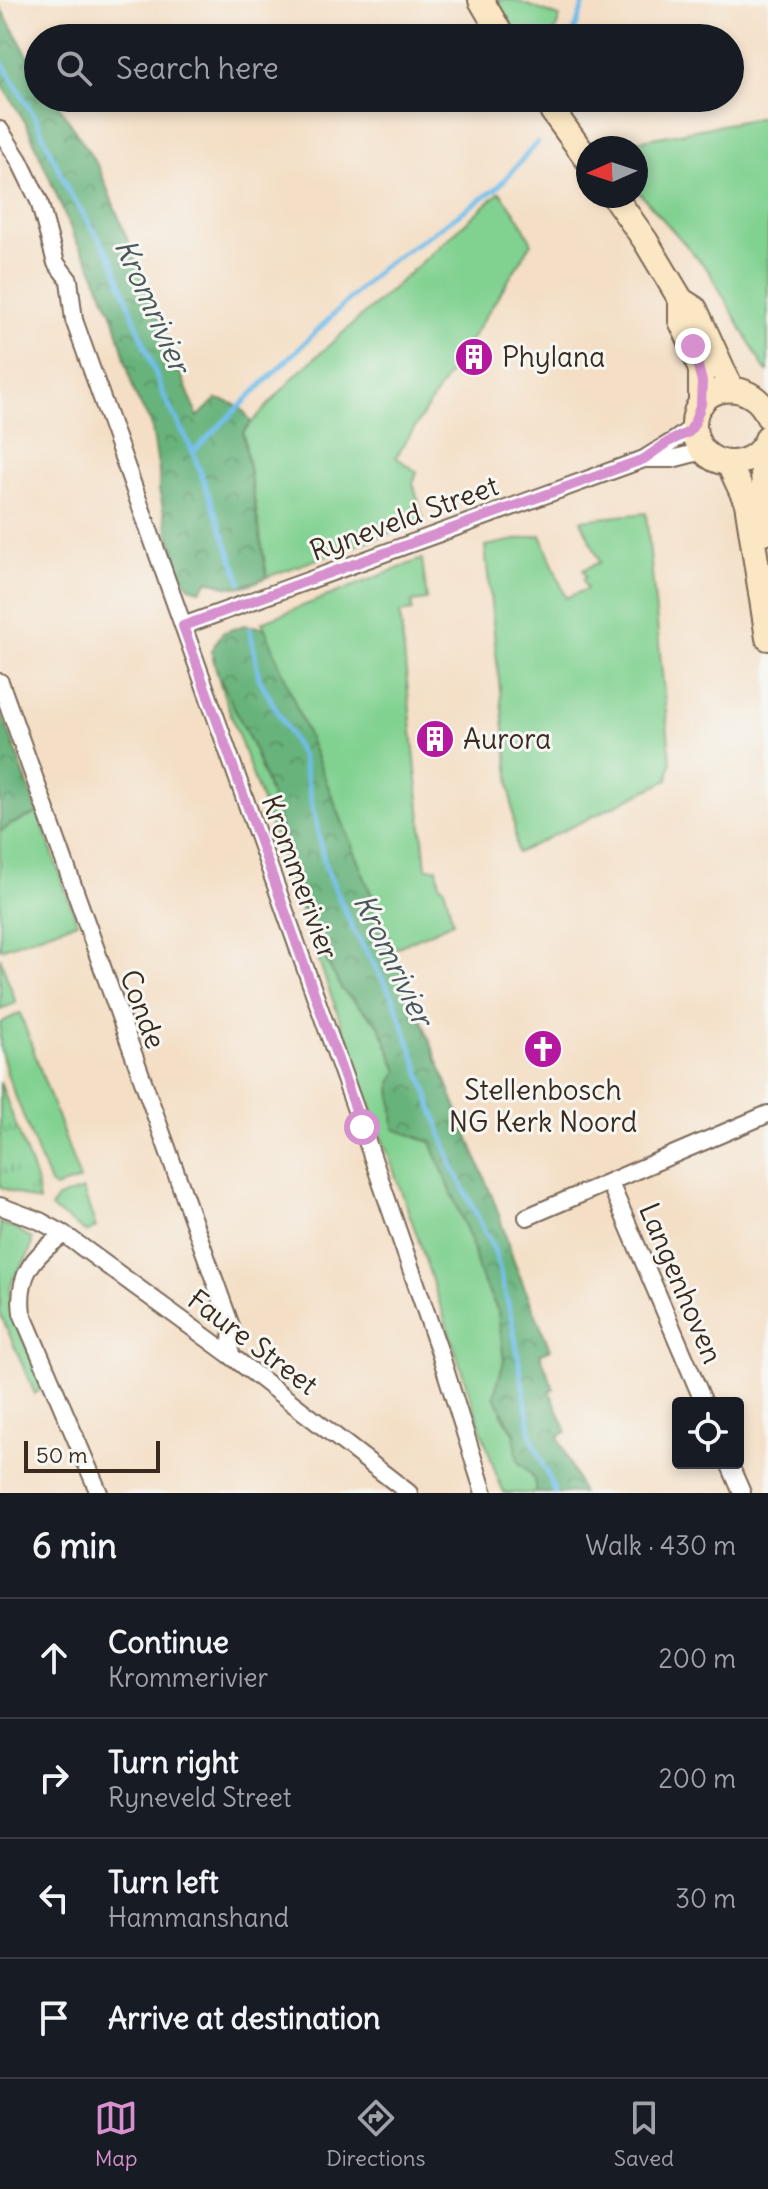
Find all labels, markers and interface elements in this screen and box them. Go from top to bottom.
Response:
search box [24,24,744,112]
icon: search [52,46,96,90]
text: Search here [116,49,279,87]
north arrow [576,136,648,208]
water label: Kromrivier [107,233,201,382]
route end [675,328,711,364]
building icon: Phylana [453,336,495,378]
place label: Phylana [502,339,605,375]
street label: Ryneveld Street [305,467,503,569]
building icon: Aurora [414,718,456,760]
place label: Aurora [463,721,551,757]
street label: Krommerivier [254,790,346,964]
water label: Kromrivier [346,887,444,1035]
street label: Conde [112,965,174,1053]
church icon: Stellenbosch NG Kerk Noord [522,1028,564,1070]
place label: Stellenbosch NG Kerk Noord [449,1072,637,1140]
route start [344,1109,380,1145]
street label: Langenhoven [631,1197,731,1369]
street label: Faure Street [181,1281,325,1403]
map controls [672,1397,744,1469]
button: locate [672,1397,744,1469]
scale bar [24,1437,160,1473]
text: 50 m [36,1441,88,1469]
text: 6 min [32,1524,117,1567]
text: Walk · 430 m [585,1529,736,1562]
text: Continue [108,1623,229,1661]
icon: ahead [32,1636,76,1680]
text: 200 m [659,1642,736,1675]
text: Krommerivier [108,1661,268,1694]
text: Turn right [108,1743,239,1781]
icon: right [32,1756,76,1800]
text: 200 m [659,1762,736,1795]
text: Ryneveld Street [108,1781,292,1814]
text: Turn left [108,1863,219,1901]
icon: left [32,1876,76,1920]
text: 30 m [675,1882,736,1915]
text: Hammanshand [108,1901,289,1934]
icon: arrive [32,1996,76,2040]
text: Arrive at destination [108,1999,380,2037]
tab: Map [94,2096,138,2172]
tab: Directions [326,2096,426,2172]
tab: Saved [614,2096,674,2172]

